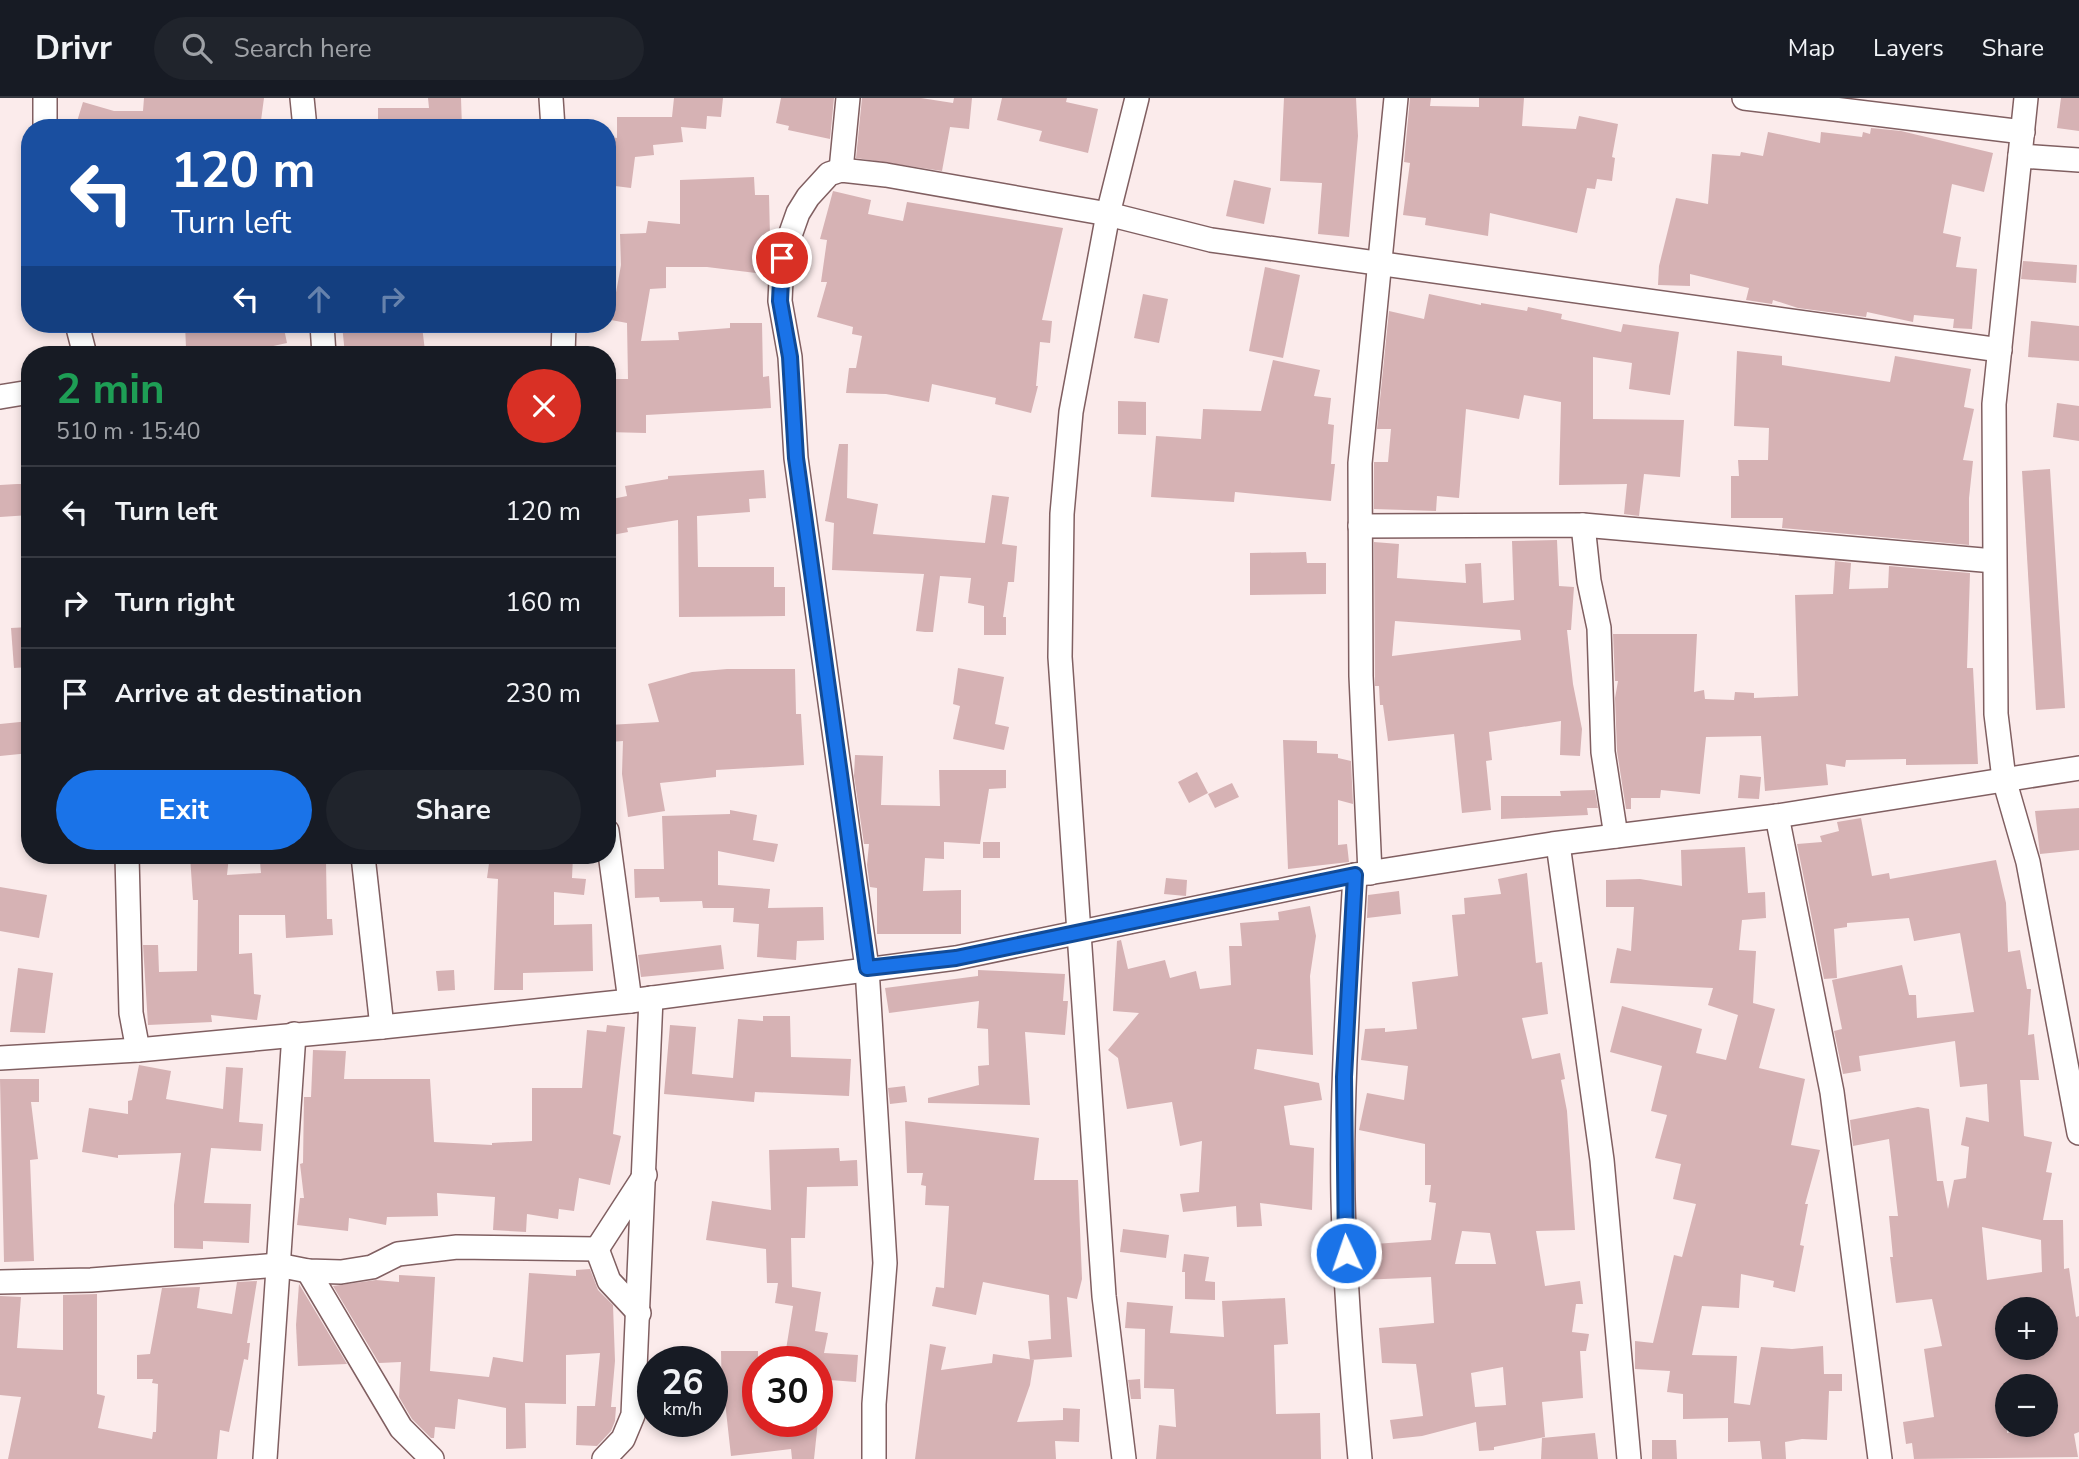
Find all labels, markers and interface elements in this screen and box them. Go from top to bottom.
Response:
search box [154,17,644,80]
text: Drivr [35,26,112,71]
icon: search [178,29,216,67]
text: Search here [234,31,372,66]
text: Map [1788,32,1835,64]
text: Layers [1873,32,1944,64]
text: Share [1982,32,2044,64]
text: 120 m [171,137,315,204]
icon: left [56,147,147,238]
text: Turn left [171,201,291,244]
pin [752,228,812,288]
icon: arrive [763,239,801,277]
icon: left [227,280,265,318]
icon: ahead [300,280,338,318]
icon: right [373,280,411,318]
text: 2 min [56,361,165,418]
button: close [507,369,581,443]
text: 510 m · 15:40 [56,416,201,447]
icon: left [56,493,94,531]
text: Turn left [115,494,218,529]
text: 120 m [505,494,581,529]
icon: right [56,584,94,622]
text: Turn right [115,585,234,620]
text: 160 m [505,585,581,620]
icon: arrive [56,675,94,713]
text: Arrive at destination [115,676,362,711]
text: 230 m [505,676,581,711]
button: Exit [56,770,312,850]
button: Share [326,770,581,850]
position arrow [1309,1216,1383,1290]
map controls [1995,1297,2058,1437]
button: + [1995,1297,2058,1360]
speed limit sign: 30 [742,1346,833,1437]
text: 26 [661,1359,704,1406]
button: − [1995,1374,2058,1437]
text: km/h [663,1397,702,1421]

